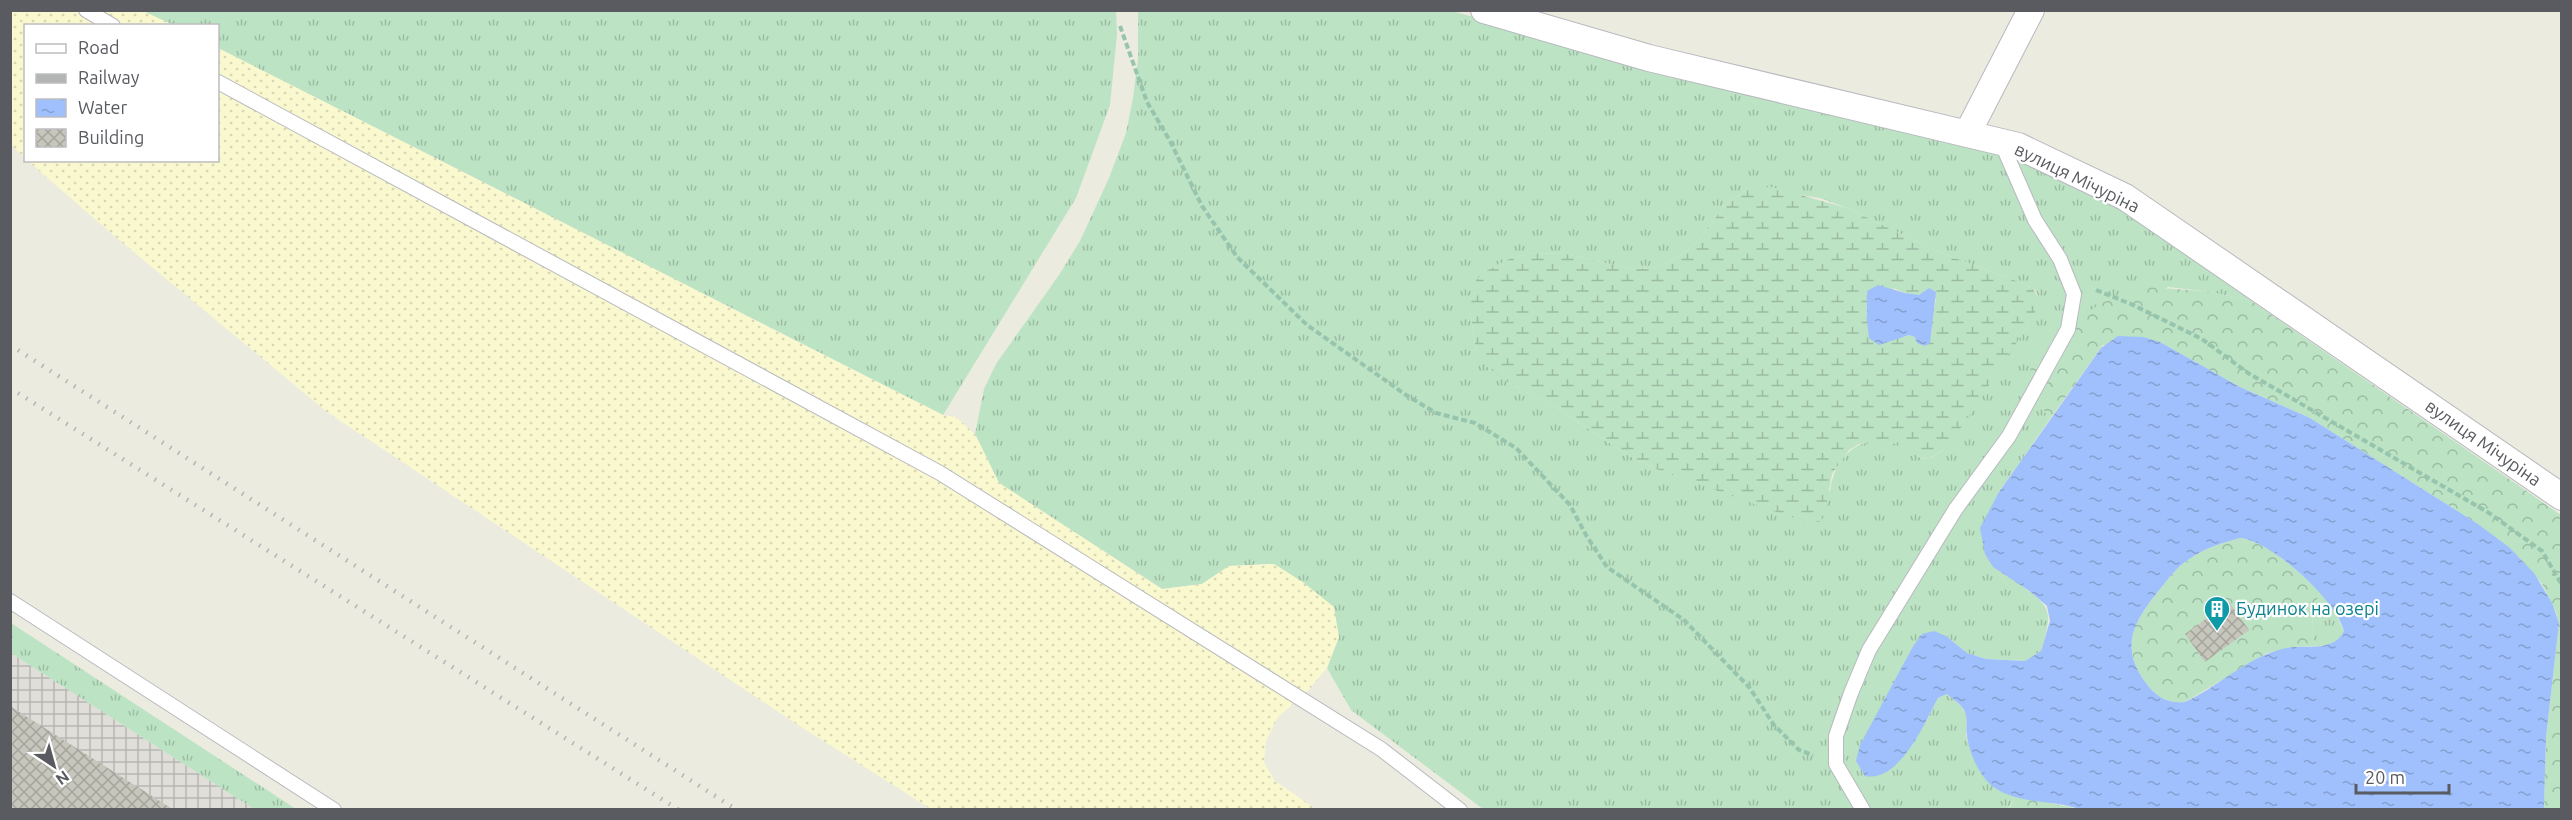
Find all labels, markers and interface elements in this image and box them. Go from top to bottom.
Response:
legend [24,24,219,162]
text: Road [78,37,120,57]
text: Railway [78,67,140,87]
text: Water [78,97,128,117]
text: Building [78,127,144,147]
street label: вулиця Мічуріна [2012,138,2143,216]
street label: вулиця Мічуріна [2422,395,2545,490]
building icon: Будинок на озері [2202,594,2232,632]
place label: Будинок на озері [2236,598,2379,618]
north arrow [24,736,84,796]
scale bar [2356,757,2449,795]
text: N [53,767,73,789]
text: 20 m [2365,767,2405,787]

